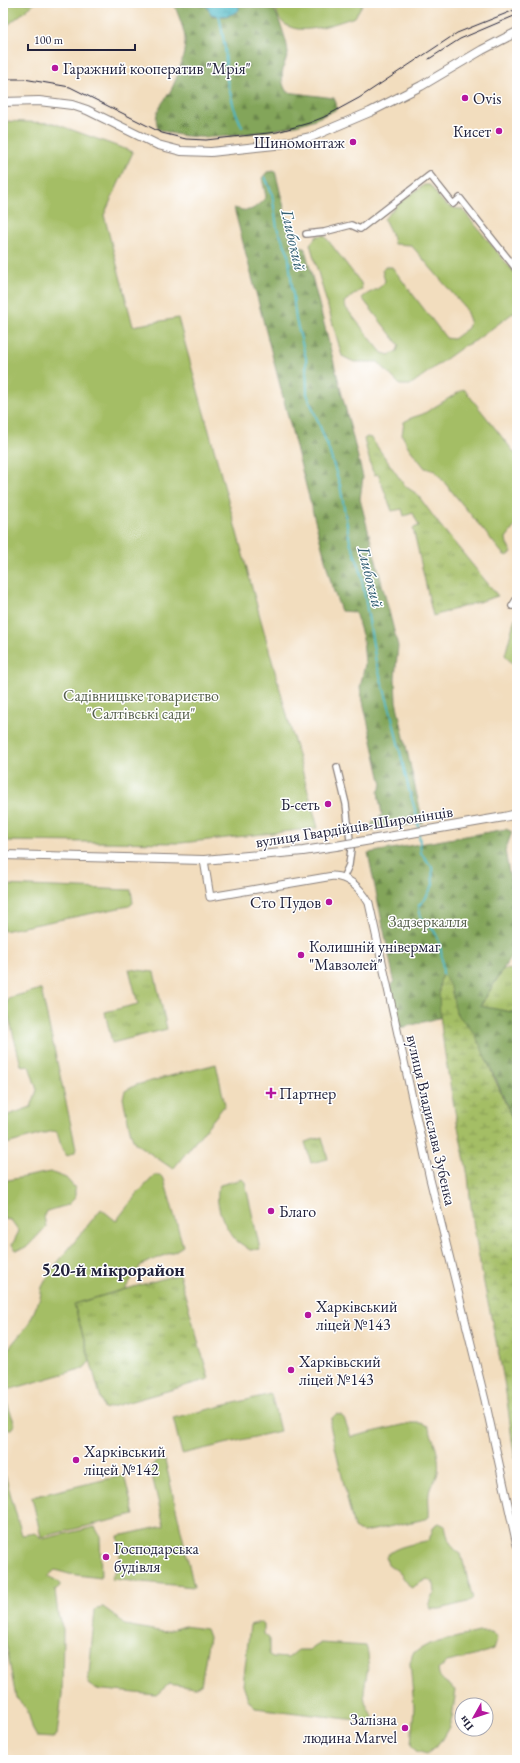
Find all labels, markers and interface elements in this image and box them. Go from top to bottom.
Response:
scale bar [28,26,135,52]
text: 100 m [34,32,64,48]
place label: Гаражний кооператив "Мрія" [63,58,251,79]
marker: Гаражний кооператив "Мрія" [50,63,60,73]
place label: Ovis [473,88,501,109]
marker: Ovis [460,93,470,103]
place label: Кисет [453,121,491,142]
marker: Кисет [494,126,504,136]
place label: Шиномонтаж [254,132,345,153]
marker: Шиномонтаж [348,137,358,147]
water label: Глибокий [276,206,312,273]
water label: Глибокий [353,543,389,610]
park label: Садівницьке товариство "Салтівські сади" [63,685,219,724]
place label: Б-сеть [281,794,320,815]
marker: Б-сеть [323,799,333,809]
street label: вулиця Гвардійців-Широнінців [254,800,454,852]
place label: Сто Пудов [250,892,321,913]
marker: Сто Пудов [324,897,334,907]
park label: Задзеркалля [389,911,467,932]
place label: Колишній універмаг "Мавзолей" [309,936,441,975]
marker: Колишній універмаг "Мавзолей" [296,950,306,960]
street label: вулиця Владислава Зубенка [402,1033,462,1208]
place label: Партнер [279,1083,336,1104]
marker: Партнер [266,1088,276,1098]
place label: Благо [279,1201,316,1222]
marker: Благо [266,1206,276,1216]
district label: 520-й мікрорайон [41,1258,185,1281]
place label: Харківський ліцей №143 [315,1296,398,1335]
marker: Харківський ліцей №143 [303,1310,313,1320]
place label: Харківьский ліцей №143 [298,1351,381,1390]
marker: Харківьский ліцей №143 [286,1365,296,1375]
place label: Харківський ліцей №142 [83,1441,166,1480]
marker: Харківський ліцей №142 [71,1455,81,1465]
place label: Господарська будівля [114,1538,199,1577]
marker: Господарська будівля [101,1552,111,1562]
north arrow [454,1697,494,1737]
place label: Залізна людина Marvel [303,1709,398,1748]
text: Пн [456,1713,476,1734]
marker: Залізна людина Marvel [400,1723,410,1733]

